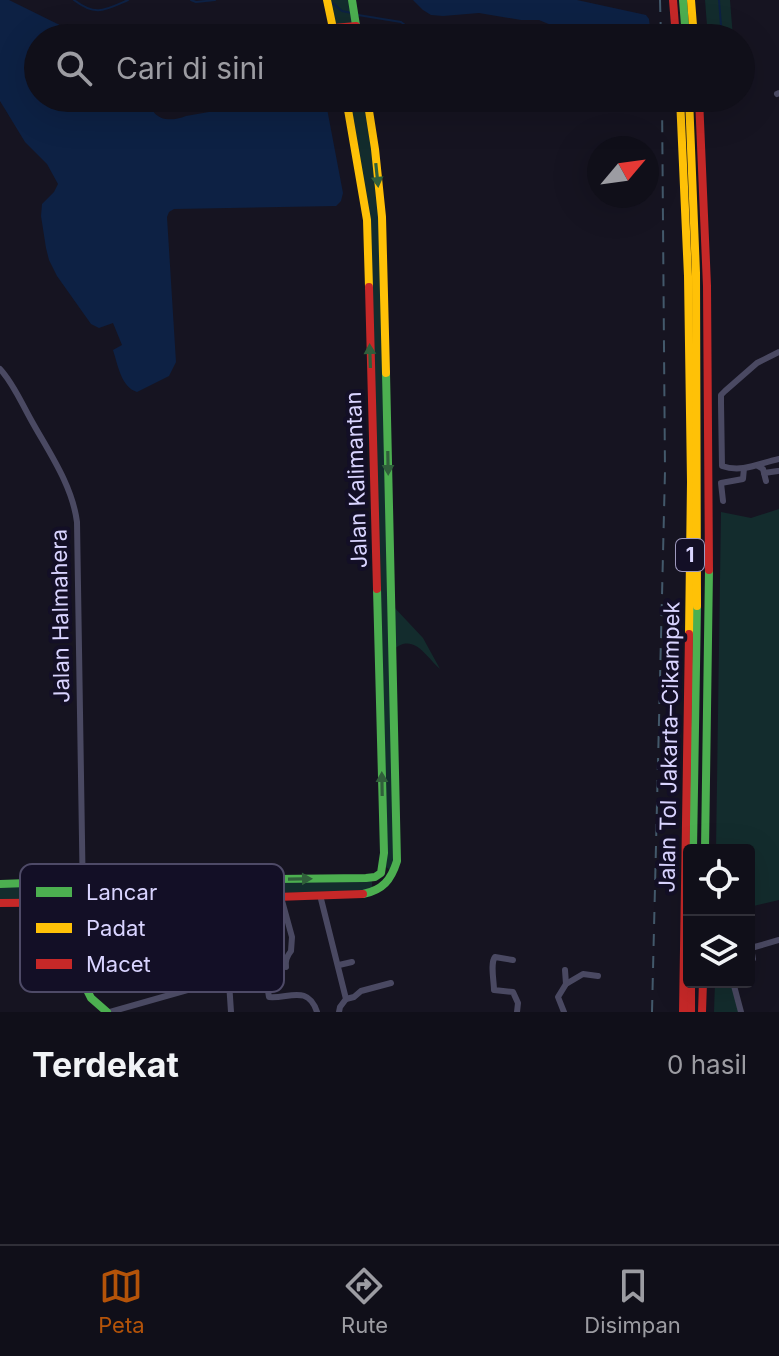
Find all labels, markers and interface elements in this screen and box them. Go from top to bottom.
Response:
search box [24,24,755,112]
icon: search [52,46,96,90]
text: Cari di sini [116,50,264,86]
north arrow [587,136,659,208]
one-way arrow [371,163,384,188]
one-way arrow [364,343,377,368]
street label: Jalan Kalimantan [340,391,372,569]
one-way arrow [382,451,394,476]
street label: Jalan Halmahera [45,529,75,703]
road number: 1 [676,539,704,571]
street label: Jalan Tol Jakarta–Cikampek [653,601,685,893]
one-way arrow [376,771,389,796]
map controls [683,844,755,988]
button: locate [683,844,755,916]
legend [20,864,284,992]
one-way arrow [288,872,313,885]
text: Lancar [86,879,157,905]
text: Padat [86,915,145,941]
button: layers [683,916,755,988]
text: Macet [86,951,151,977]
text: Terdekat [32,1044,179,1085]
text: 0 hasil [667,1049,747,1080]
tab: Peta [98,1264,145,1338]
tab: Rute [341,1264,388,1338]
tab: Disimpan [584,1264,681,1338]

